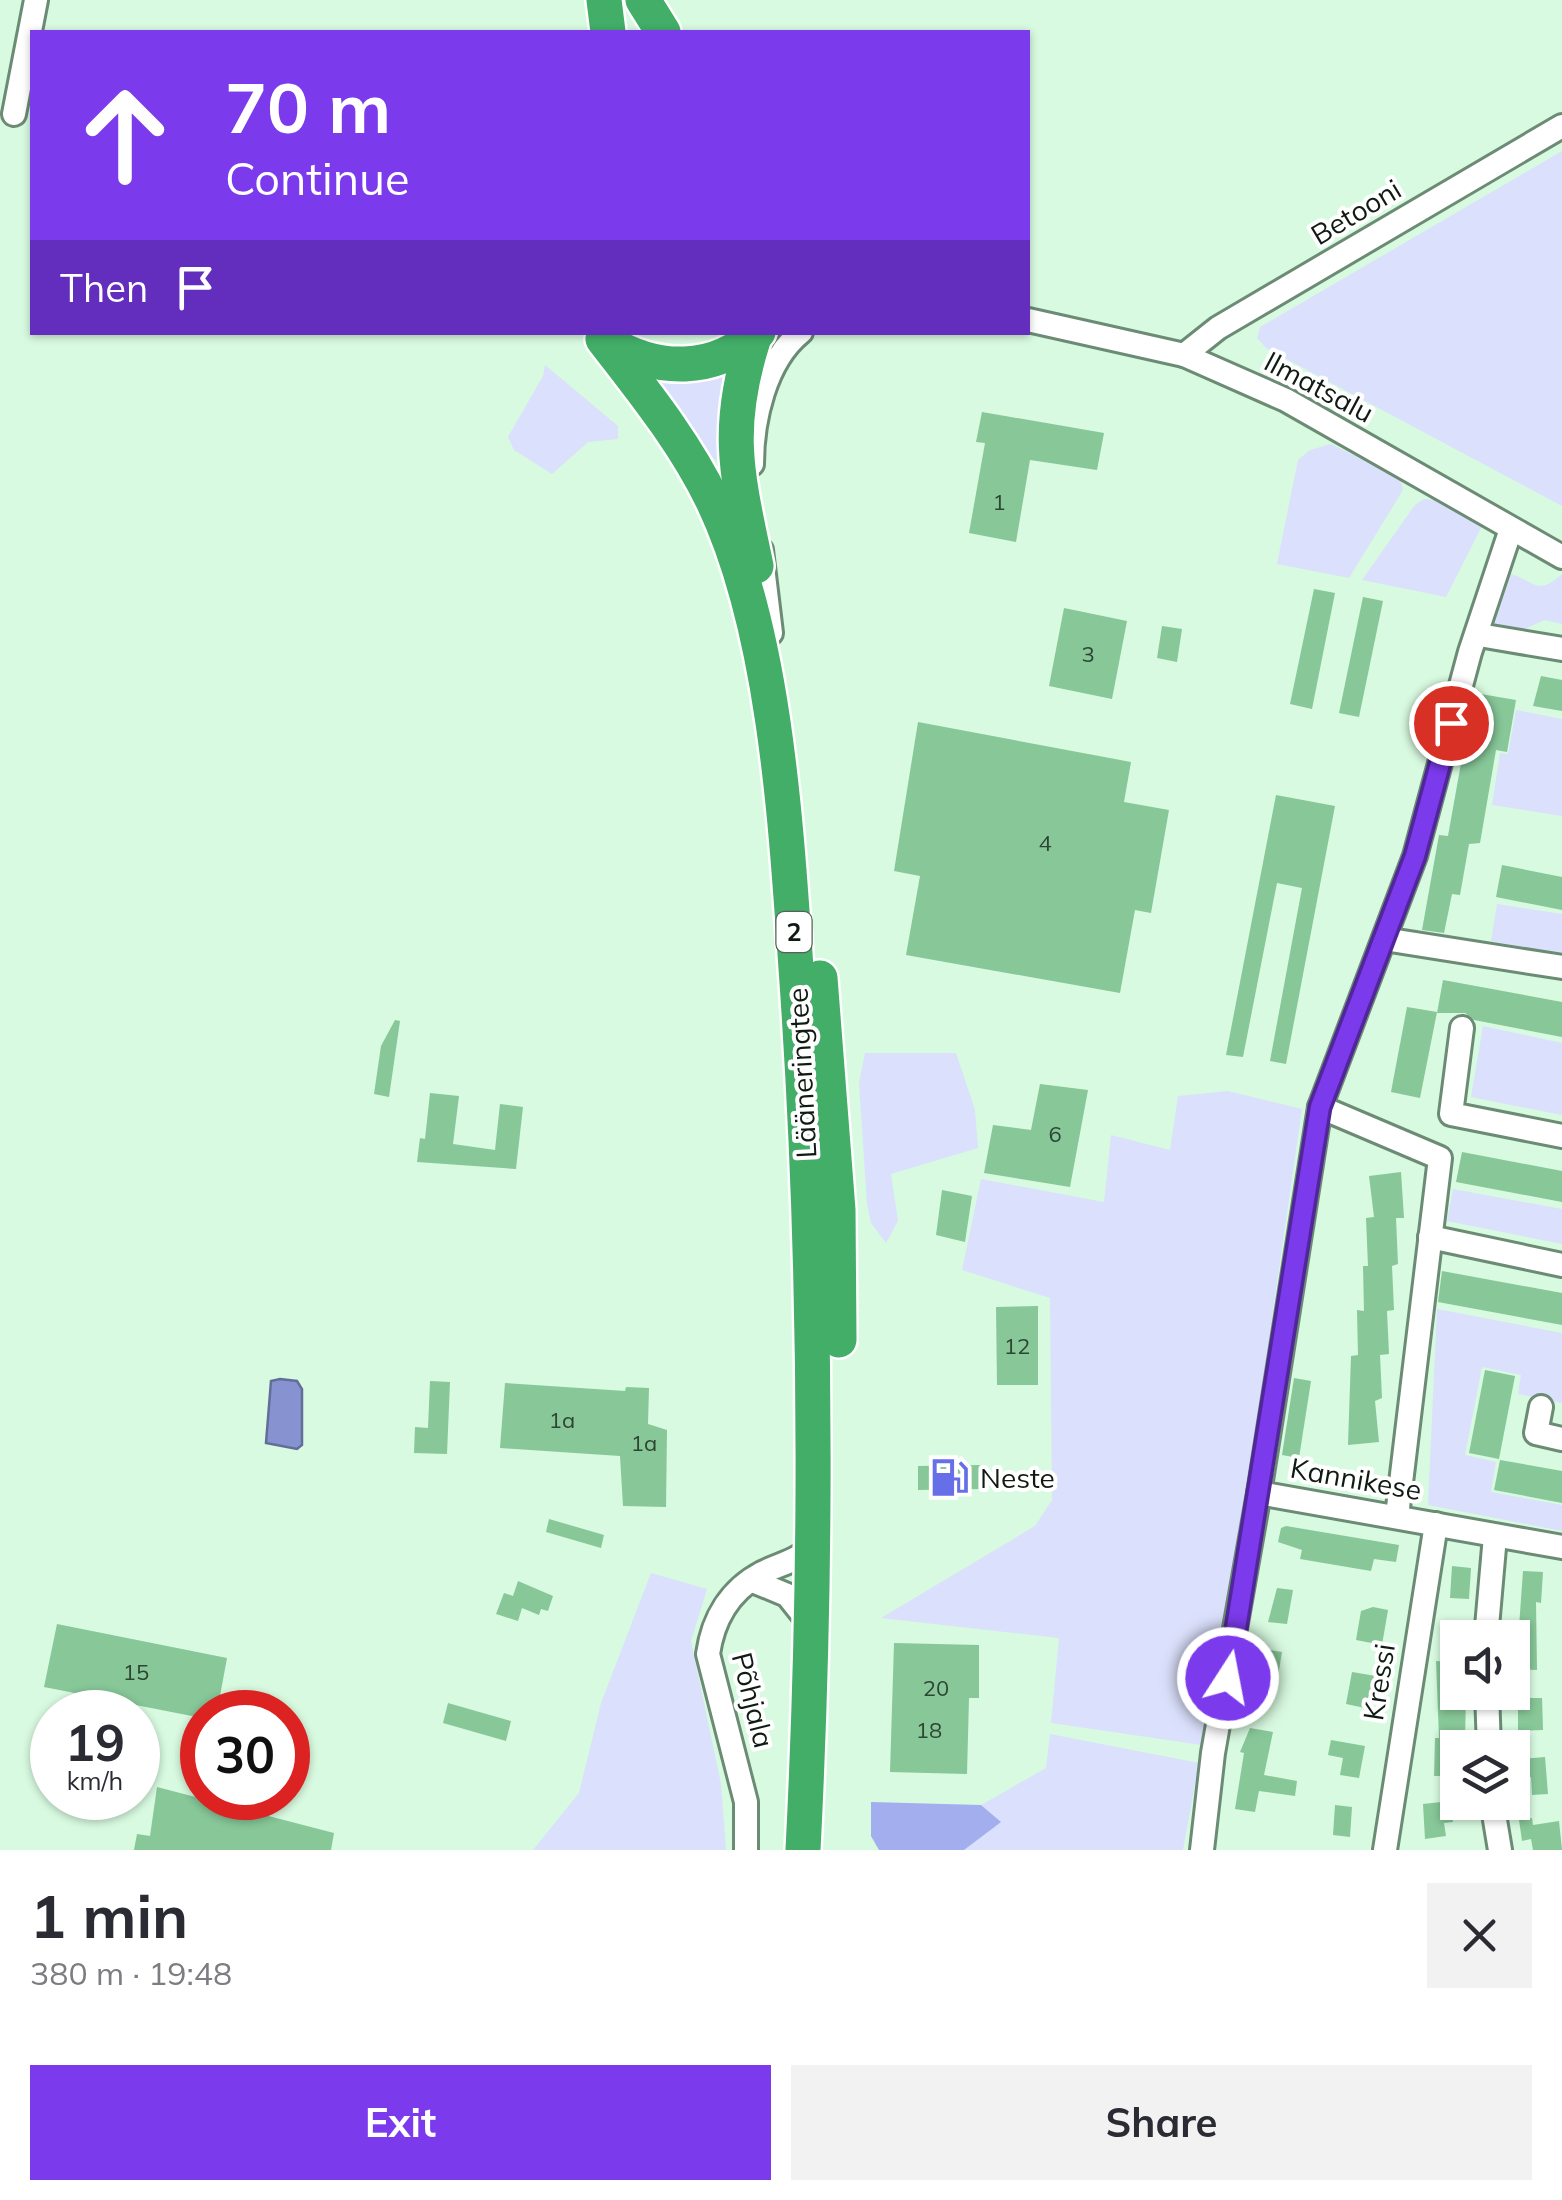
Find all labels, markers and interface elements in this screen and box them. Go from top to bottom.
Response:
text: 70 m [225,63,391,151]
icon: ahead [60,70,190,200]
text: Continue [225,150,410,206]
street label: Betooni [1304,171,1407,252]
icon: arrive [168,260,223,315]
text: Then [60,264,148,312]
street label: Ilmatsalu [1259,343,1380,430]
house number: 1 [992,488,1006,516]
house number: 3 [1081,640,1095,668]
pin [1409,681,1494,766]
icon: arrive [1424,696,1479,751]
house number: 4 [1038,829,1052,857]
road number: 2 [776,912,812,952]
street label: Lääneringtee [780,987,823,1159]
house number: 6 [1048,1120,1062,1148]
house number: 12 [1004,1332,1030,1360]
house number: 1a [549,1406,575,1434]
house number: 1a [631,1429,657,1457]
street label: Kannikese [1288,1450,1424,1507]
fuel station icon: Neste [929,1457,971,1499]
place label: Neste [980,1460,1055,1495]
map controls [1440,1620,1530,1820]
button: sound [1440,1620,1530,1710]
position arrow [1176,1626,1280,1730]
street label: Kressi [1355,1641,1402,1723]
street label: Põhjala [725,1649,782,1751]
house number: 15 [123,1658,149,1686]
house number: 20 [923,1674,949,1702]
speed limit sign: 30 [180,1690,310,1820]
text: 19 [65,1711,125,1774]
house number: 18 [916,1716,942,1744]
button: layers [1440,1730,1530,1820]
text: km/h [67,1765,123,1796]
text: 1 min [30,1878,188,1953]
button: close [1427,1883,1532,1988]
text: 380 m · 19:48 [30,1953,232,1993]
button: Exit [30,2065,771,2180]
button: Share [791,2065,1532,2180]

